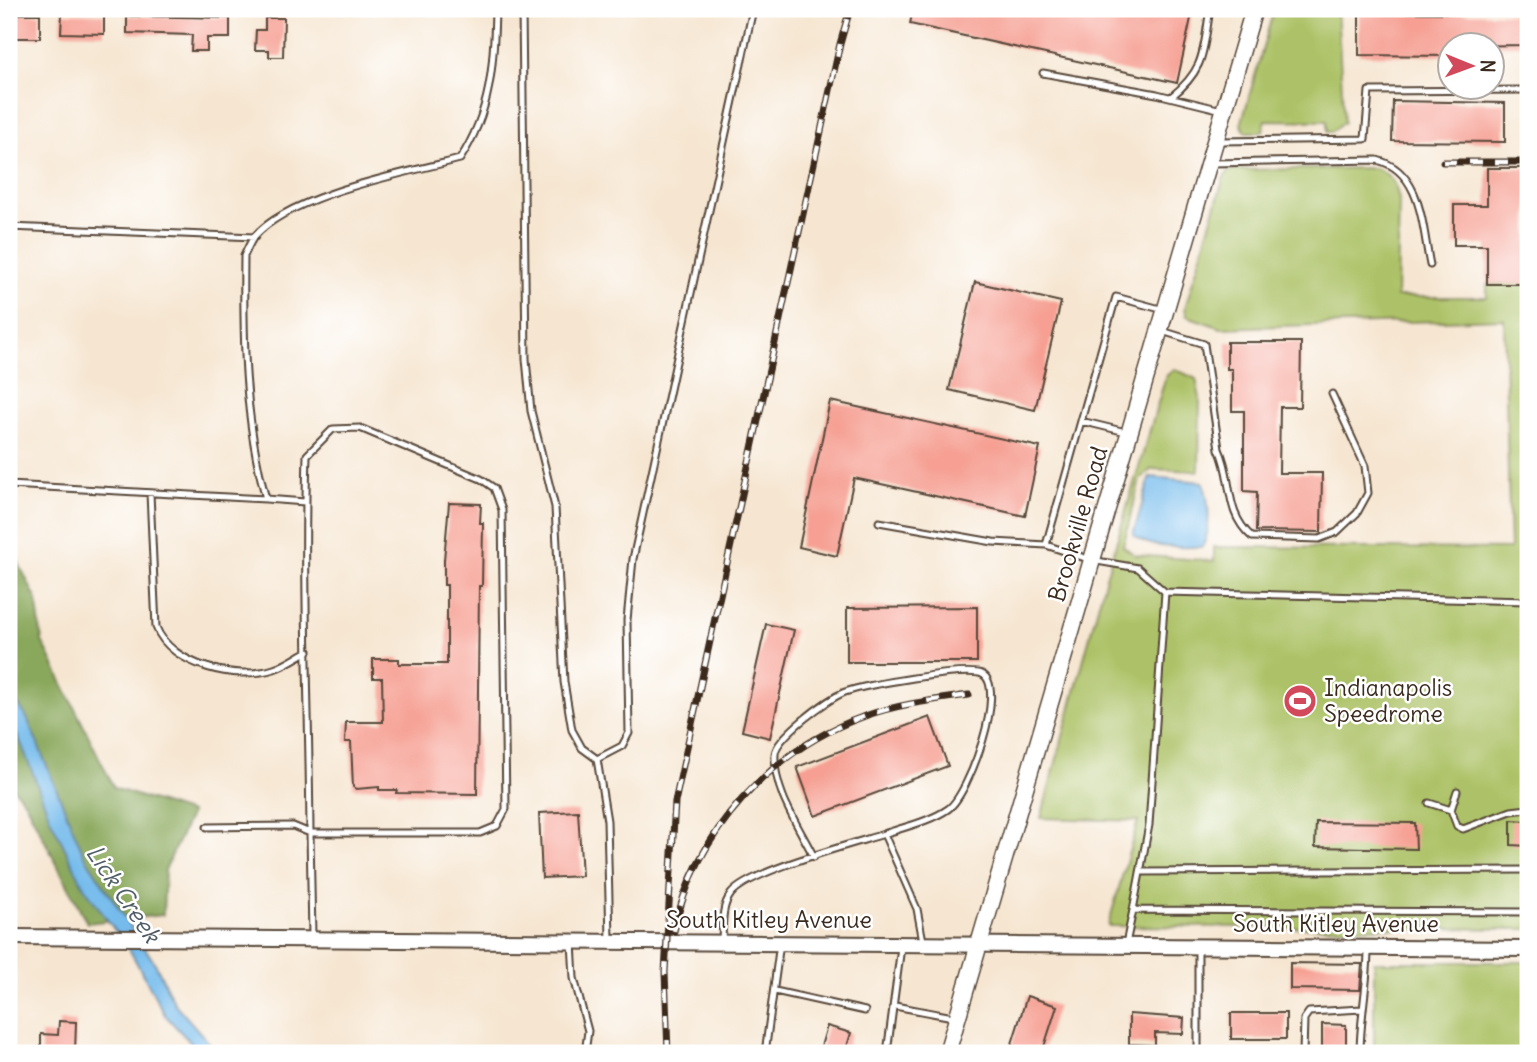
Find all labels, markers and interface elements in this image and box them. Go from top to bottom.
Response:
north arrow [1436,32,1506,102]
text: N [1476,60,1500,73]
street label: Brookville Road [1041,443,1114,605]
place label: Indianapolis Speedrome [1324,673,1452,728]
sports icon: Indianapolis Speedrome [1281,682,1319,720]
water label: Lick Creek [80,839,168,949]
street label: South Kitley Avenue [666,905,872,934]
street label: South Kitley Avenue [1233,909,1439,938]

